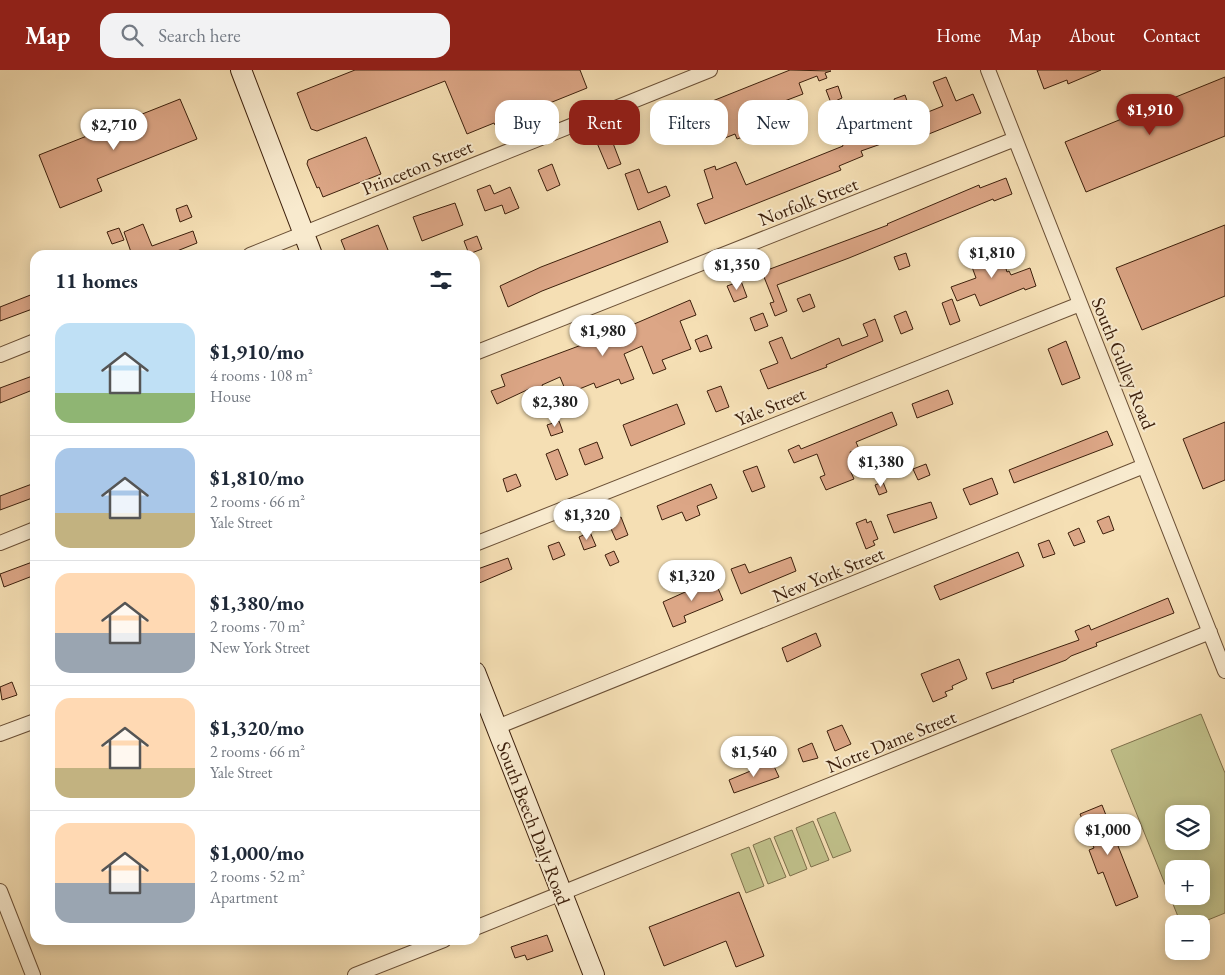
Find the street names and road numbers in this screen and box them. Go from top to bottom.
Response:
street label: Princeton Street [358,134,476,201]
street label: Norfolk Street [755,171,861,232]
street label: South Gulley Road [1086,294,1162,433]
street label: Yale Street [731,381,809,432]
street label: New York Street [769,541,888,608]
street label: Notre Dame Street [823,704,960,779]
street label: South Beech Daly Road [491,738,576,909]

